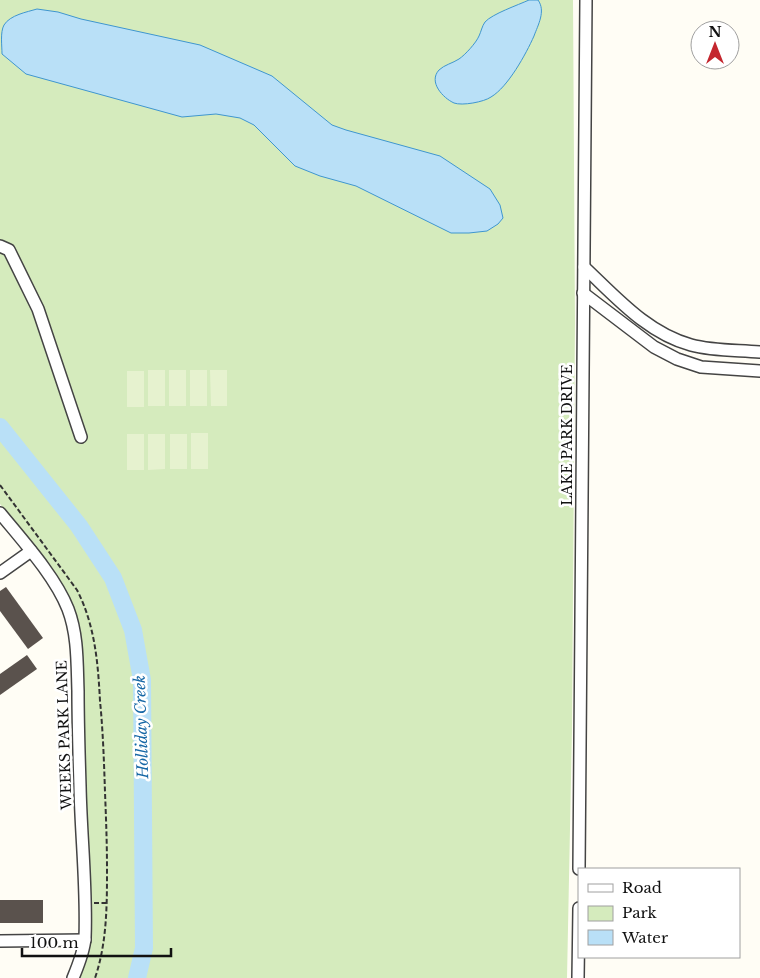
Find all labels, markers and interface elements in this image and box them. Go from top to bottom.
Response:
north arrow [690,20,740,70]
text: N [708,23,722,41]
street label: LAKE PARK DRIVE [558,364,576,506]
street label: WEEKS PARK LANE [52,660,76,811]
water label: Holliday Creek [130,675,152,780]
legend [578,868,740,958]
text: Road [622,878,662,897]
text: Park [622,903,658,922]
scale bar [22,926,171,958]
text: Water [621,928,669,947]
text: 100 m [30,933,79,952]

